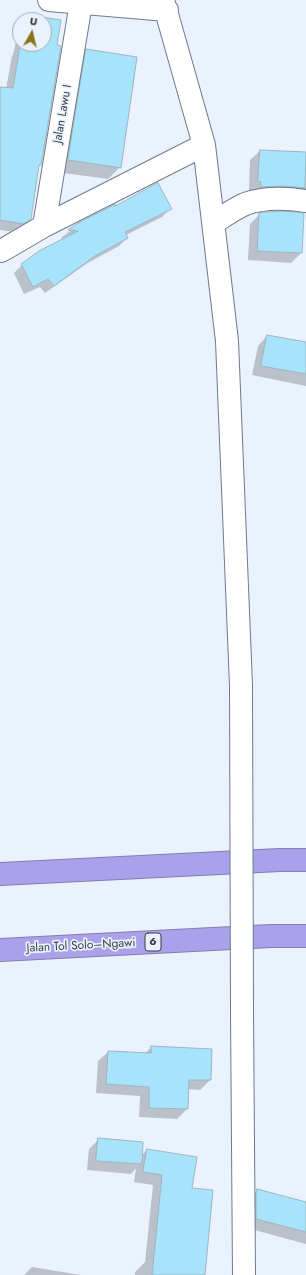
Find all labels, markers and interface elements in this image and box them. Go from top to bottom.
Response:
north arrow [12,12,52,52]
text: U [29,13,38,30]
street label: Jalan Lawu I [51,84,75,144]
road number: 6 [145,933,161,951]
street label: Jalan Tol Solo–Ngawi [26,936,136,956]

